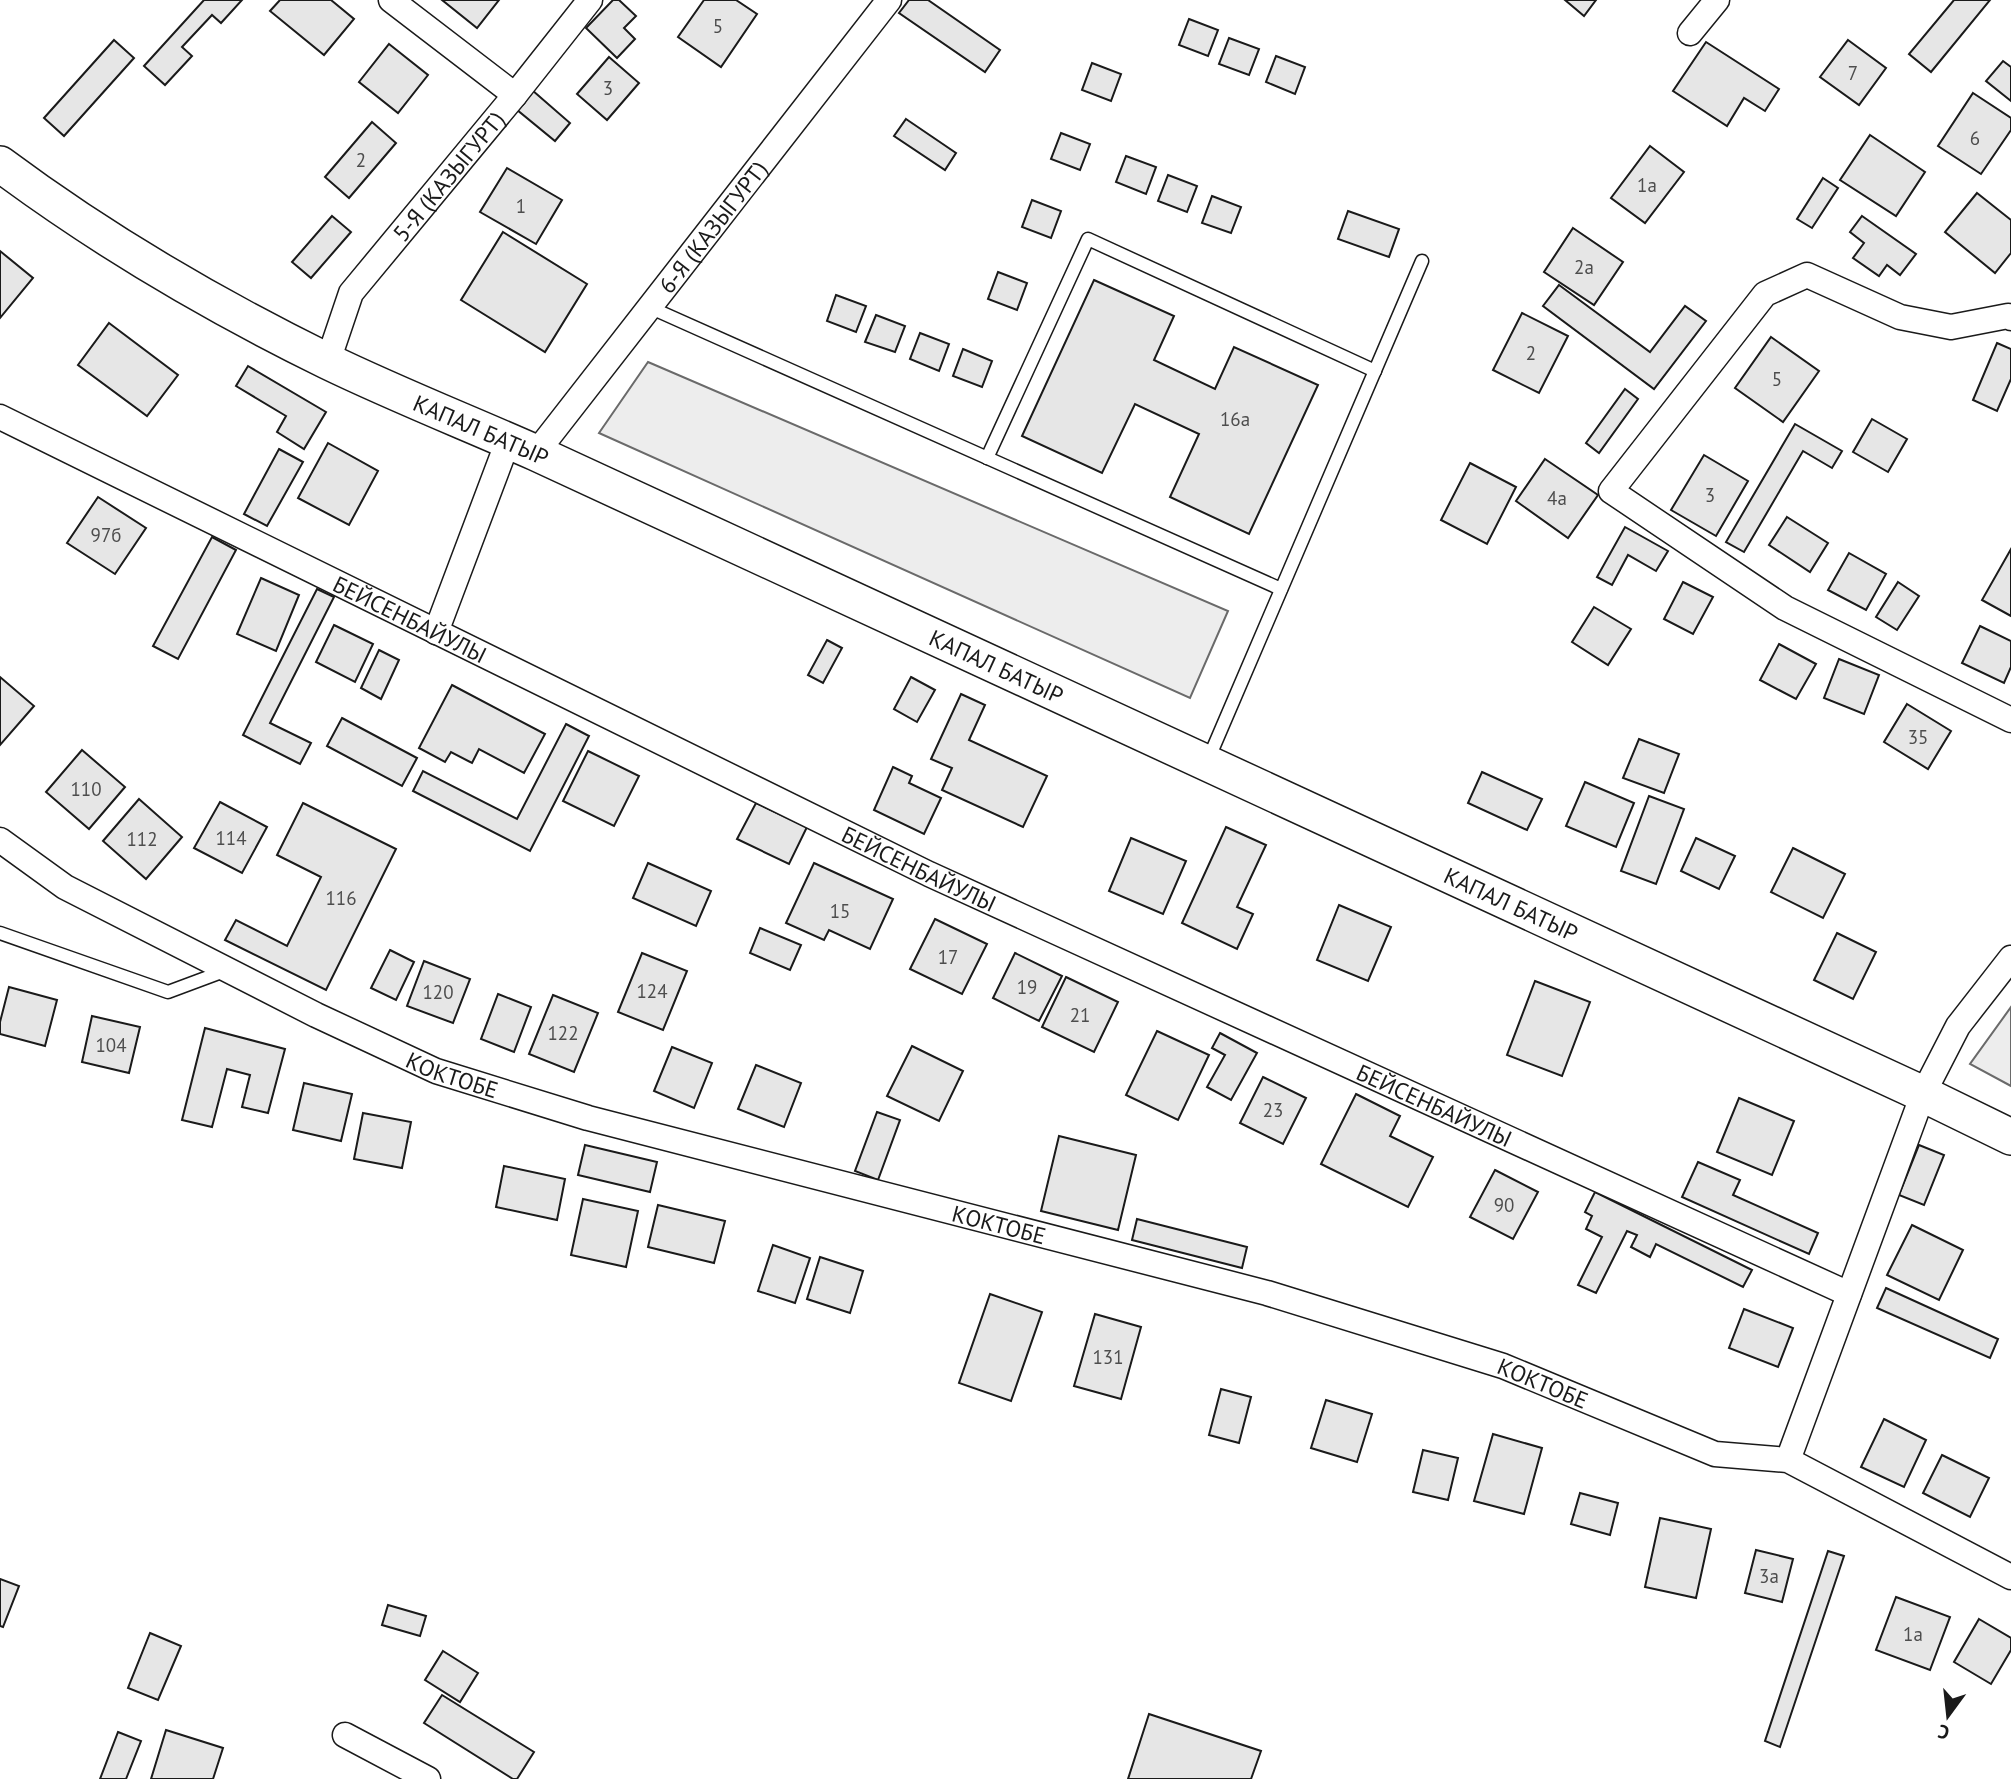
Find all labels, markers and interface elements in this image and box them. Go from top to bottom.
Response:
house number: 5 [713,14,723,38]
house number: 7 [1848,61,1858,85]
house number: 3 [603,76,613,100]
street label: 5-Я (КАЗЫГУРТ) [386,105,510,247]
house number: 6 [1970,126,1980,150]
house number: 2 [356,148,366,172]
street label: 6-Я (КАЗЫГУРТ) [652,155,773,299]
house number: 1а [1637,173,1657,197]
house number: 1 [516,194,526,218]
house number: 2а [1574,255,1594,279]
house number: 2 [1526,341,1536,365]
house number: 5 [1772,367,1782,391]
street label: КАПАЛ БАТЫР [409,388,553,471]
house number: 16а [1220,407,1250,431]
house number: 3 [1705,483,1715,507]
house number: 4а [1547,486,1567,510]
house number: 97б [91,523,121,547]
street label: БЕЙСЕНБАЙУЛЫ [329,569,492,669]
street label: КАПАЛ БАТЫР [925,622,1068,709]
house number: 35 [1908,725,1928,749]
house number: 110 [70,777,102,801]
street label: БЕЙСЕНБАЙУЛЫ [837,819,1001,917]
house number: 114 [215,826,247,850]
house number: 112 [126,827,158,851]
street label: КАПАЛ БАТЫР [1440,860,1583,947]
house number: 116 [325,886,357,910]
house number: 15 [830,899,850,923]
house number: 17 [938,945,958,969]
house number: 19 [1017,975,1037,999]
house number: 124 [636,979,668,1003]
house number: 120 [422,980,454,1004]
house number: 21 [1070,1003,1090,1027]
house number: 122 [547,1021,579,1045]
house number: 104 [95,1033,127,1057]
street label: КОКТОБЕ [402,1045,502,1104]
street label: БЕЙСЕНБАЙУЛЫ [1352,1057,1517,1153]
house number: 23 [1263,1098,1283,1122]
house number: 90 [1494,1193,1514,1217]
street label: КОКТОБЕ [949,1198,1049,1250]
house number: 131 [1092,1345,1124,1369]
street label: КОКТОБЕ [1493,1351,1593,1414]
house number: 3а [1759,1564,1779,1588]
house number: 1а [1903,1622,1923,1646]
north arrow [1913,1681,1983,1751]
text: С [1935,1719,1952,1745]

